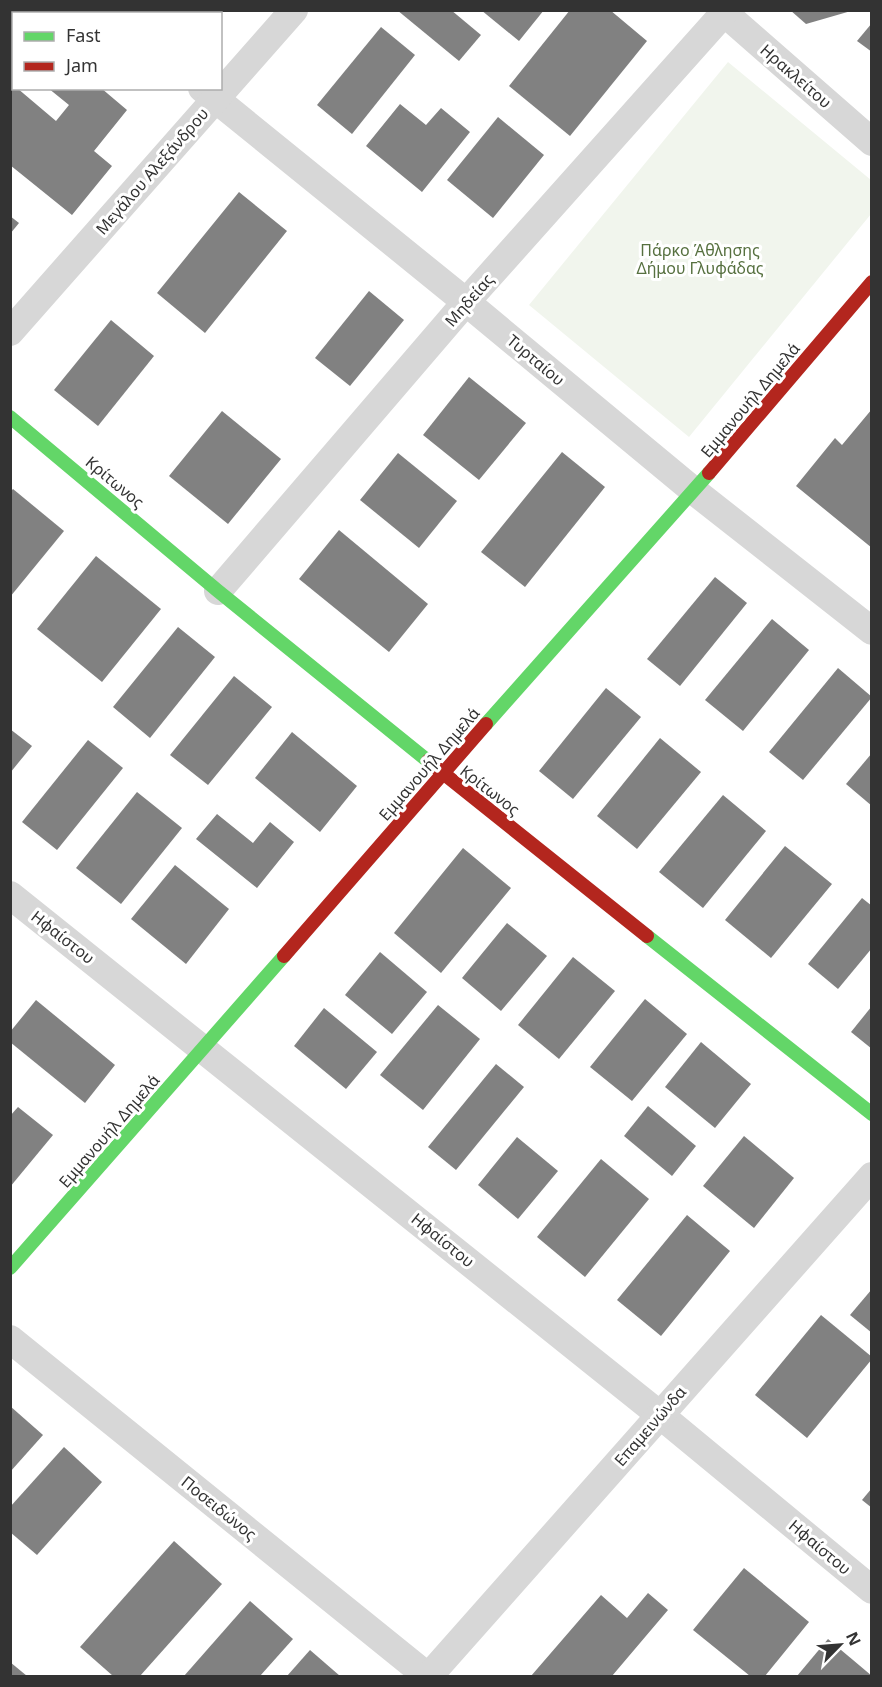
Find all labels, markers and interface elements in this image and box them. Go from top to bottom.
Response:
legend [12,12,222,90]
text: Fast [66,23,101,47]
street label: Ηρακλείτου [756,39,836,113]
text: Jam [64,53,98,77]
street label: Μεγάλου Αλεξάνδρου [91,103,213,239]
park label: Πάρκο Άθλησης Δήμου Γλυφάδας [636,239,764,279]
street label: Μηδείας [440,269,498,331]
street label: Τυρταίου [503,329,569,391]
street label: Εμμανουήλ Δημελά [695,338,805,462]
street label: Κρίτωνος [81,451,149,513]
street label: Εμμανουήλ Δημελά [374,703,484,825]
street label: Κρίτωνος [456,760,525,820]
street label: Ηφαίστου [27,905,99,969]
street label: Εμμανουήλ Δημελά [54,1070,164,1192]
street label: Ηφαίστου [407,1208,479,1272]
street label: Επαμεινώνδα [609,1381,691,1471]
street label: Ποσειδώνος [177,1471,261,1545]
street label: Ηφαίστου [784,1514,856,1580]
north arrow [810,1615,870,1675]
text: N [841,1628,866,1649]

